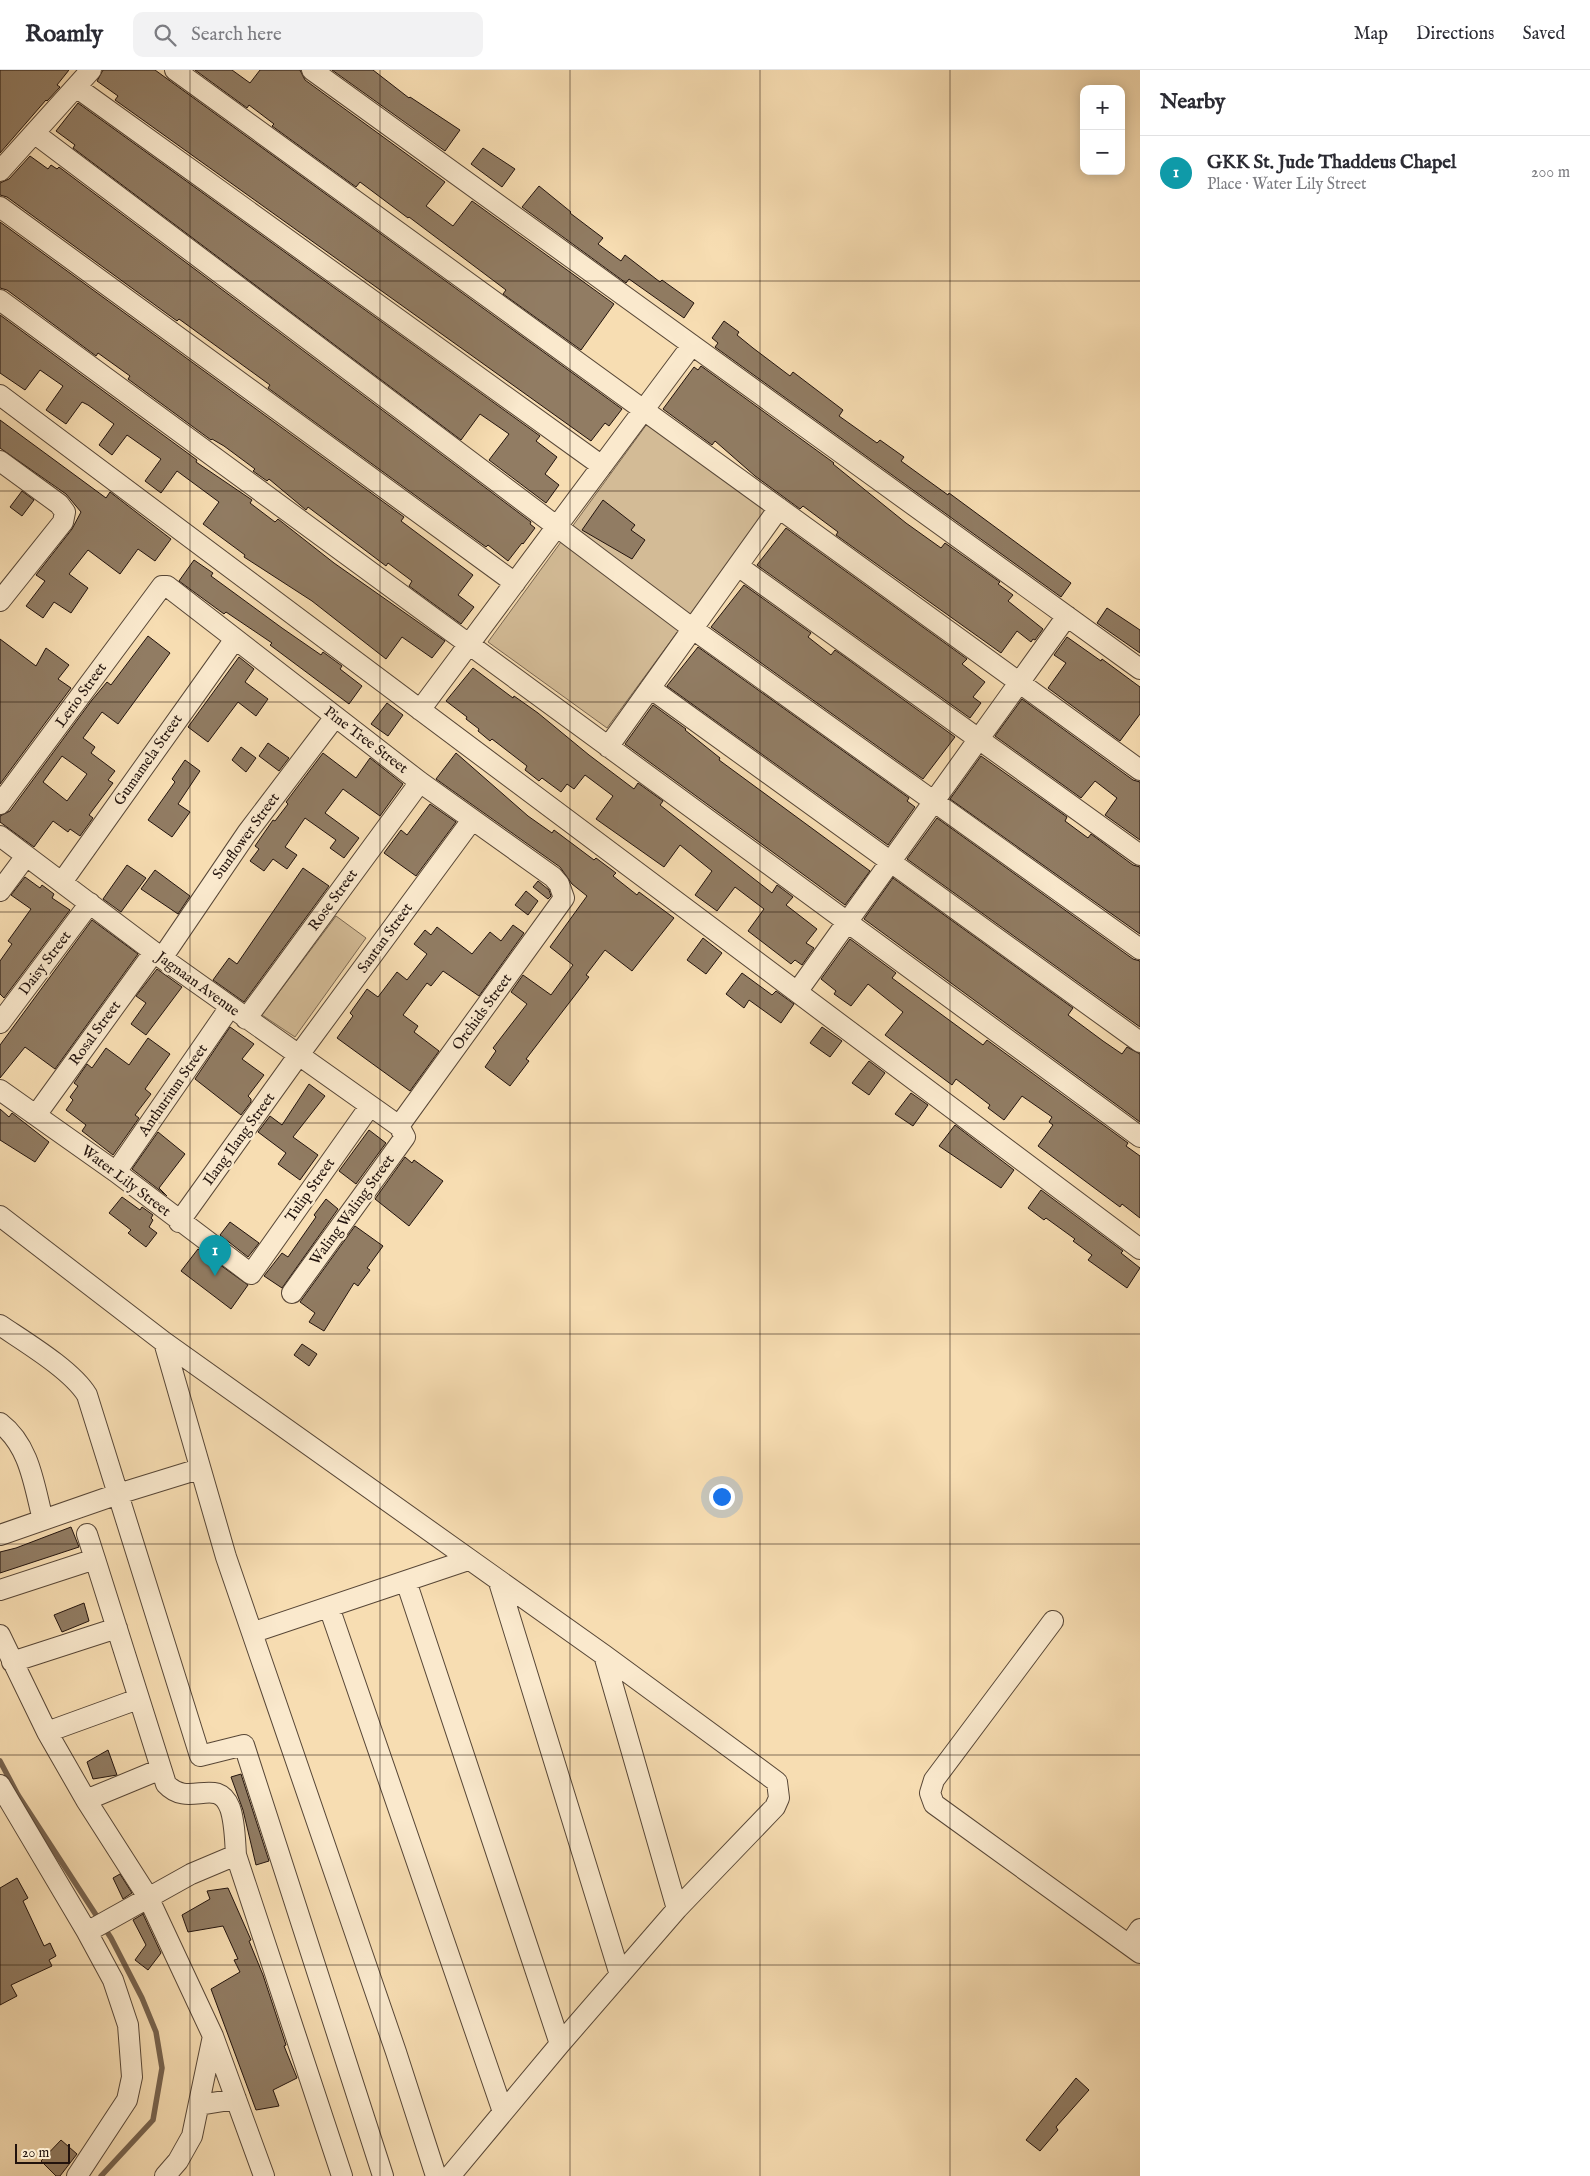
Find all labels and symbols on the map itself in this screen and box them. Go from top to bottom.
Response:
street label: Lerio Street [51,659,111,731]
street label: Pine Tree Street [320,702,412,778]
street label: Gumamela Street [109,711,187,809]
street label: Sunflower Street [208,789,284,883]
street label: Rose Street [304,865,362,935]
street label: Santan Street [353,899,417,977]
street label: Daisy Street [15,927,75,999]
street label: Jagnaan Avenue [151,946,243,1021]
street label: Orchids Street [448,970,516,1054]
street label: Rosal Street [65,997,125,1069]
street label: Anthurium Street [134,1040,212,1141]
street label: Ilang Ilang Street [199,1089,279,1189]
street label: Water Lily Street [77,1141,175,1221]
street label: Waling Waling Street [306,1151,398,1269]
street label: Tulip Street [281,1154,339,1226]
pin: 1 [199,1235,231,1276]
your location [709,1484,735,1510]
scale bar [15,2141,70,2164]

